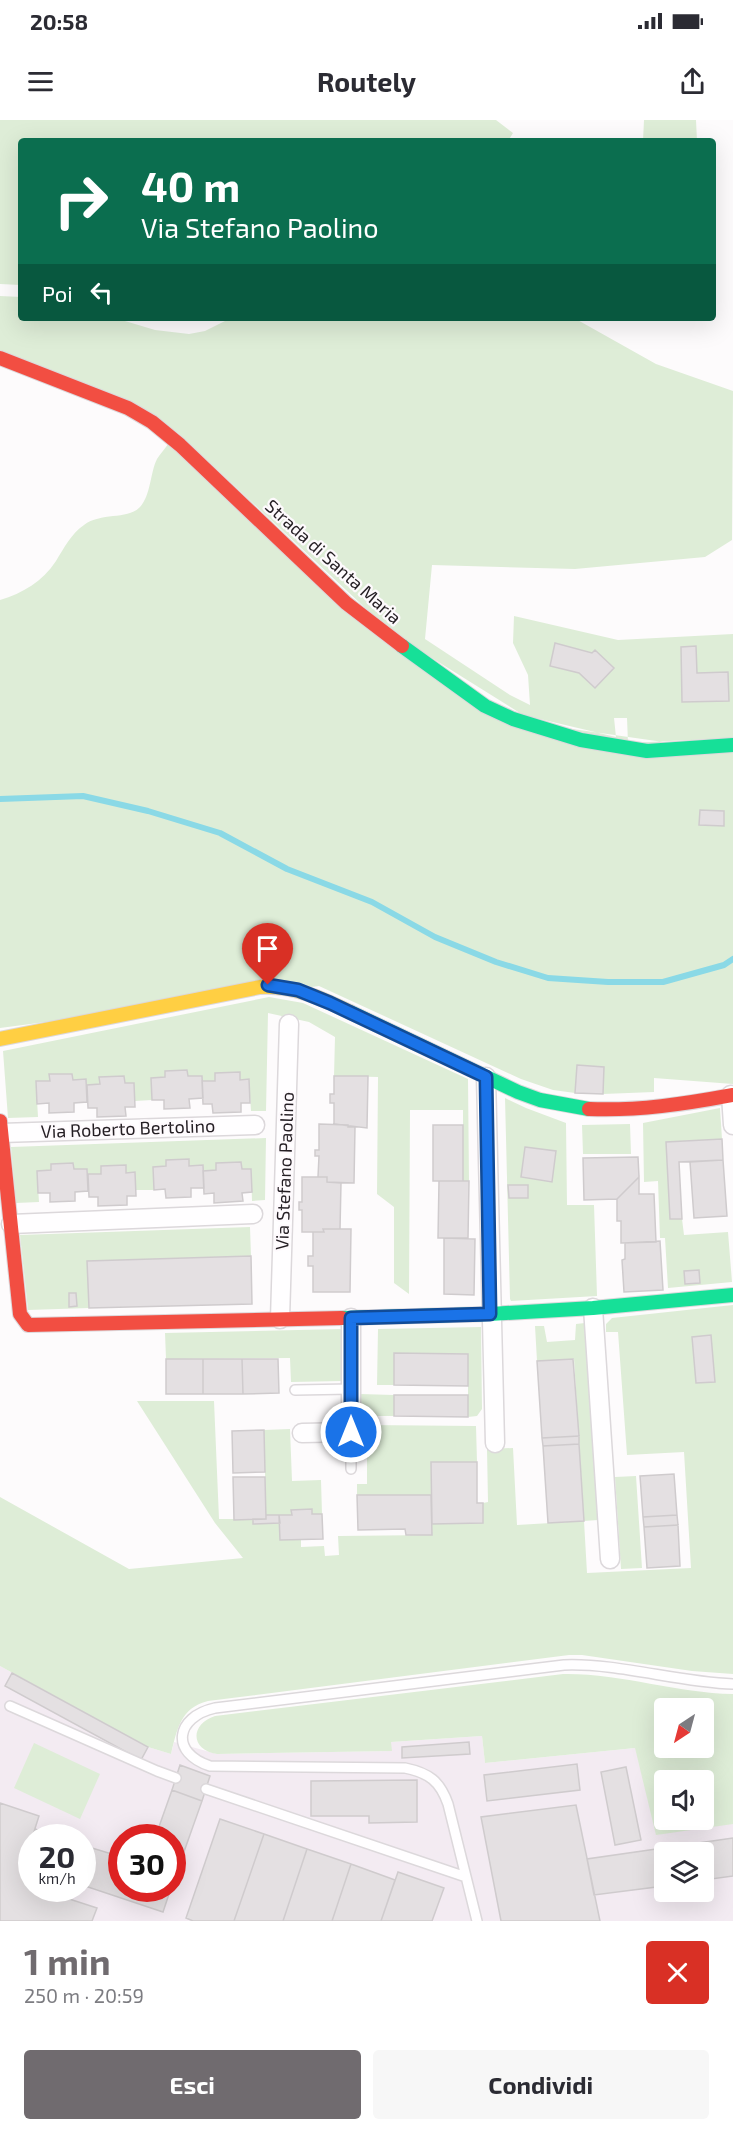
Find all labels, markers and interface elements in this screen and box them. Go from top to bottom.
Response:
text: 20:58 [30,8,88,34]
icon: menu [24,65,57,98]
text: Routely [317,65,416,97]
icon: share [676,65,709,98]
text: 40 m [141,160,240,210]
icon: right [42,162,120,240]
text: Via Stefano Paolino [141,211,379,243]
icon: left [85,276,118,309]
text: Poi [42,280,73,306]
street label: Strada di Santa Maria [261,494,406,628]
pin [242,923,293,985]
icon: arrive [251,932,284,965]
street label: Via Stefano Paolino [270,1091,298,1251]
street label: Via Roberto Bertolino [40,1114,216,1142]
position arrow [319,1400,383,1464]
north arrow [654,1698,714,1758]
map controls [654,1698,714,1902]
button: sound [654,1770,714,1830]
speed limit sign: 30 [108,1824,186,1902]
text: 20 [39,1838,75,1874]
button: layers [654,1842,714,1902]
text: km/h [38,1869,76,1887]
text: 1 min [24,1939,111,1982]
button: close [646,1941,709,2004]
text: 250 m · 20:59 [24,1983,144,2007]
button: Esci [24,2050,361,2119]
button: Condividi [373,2050,709,2119]

